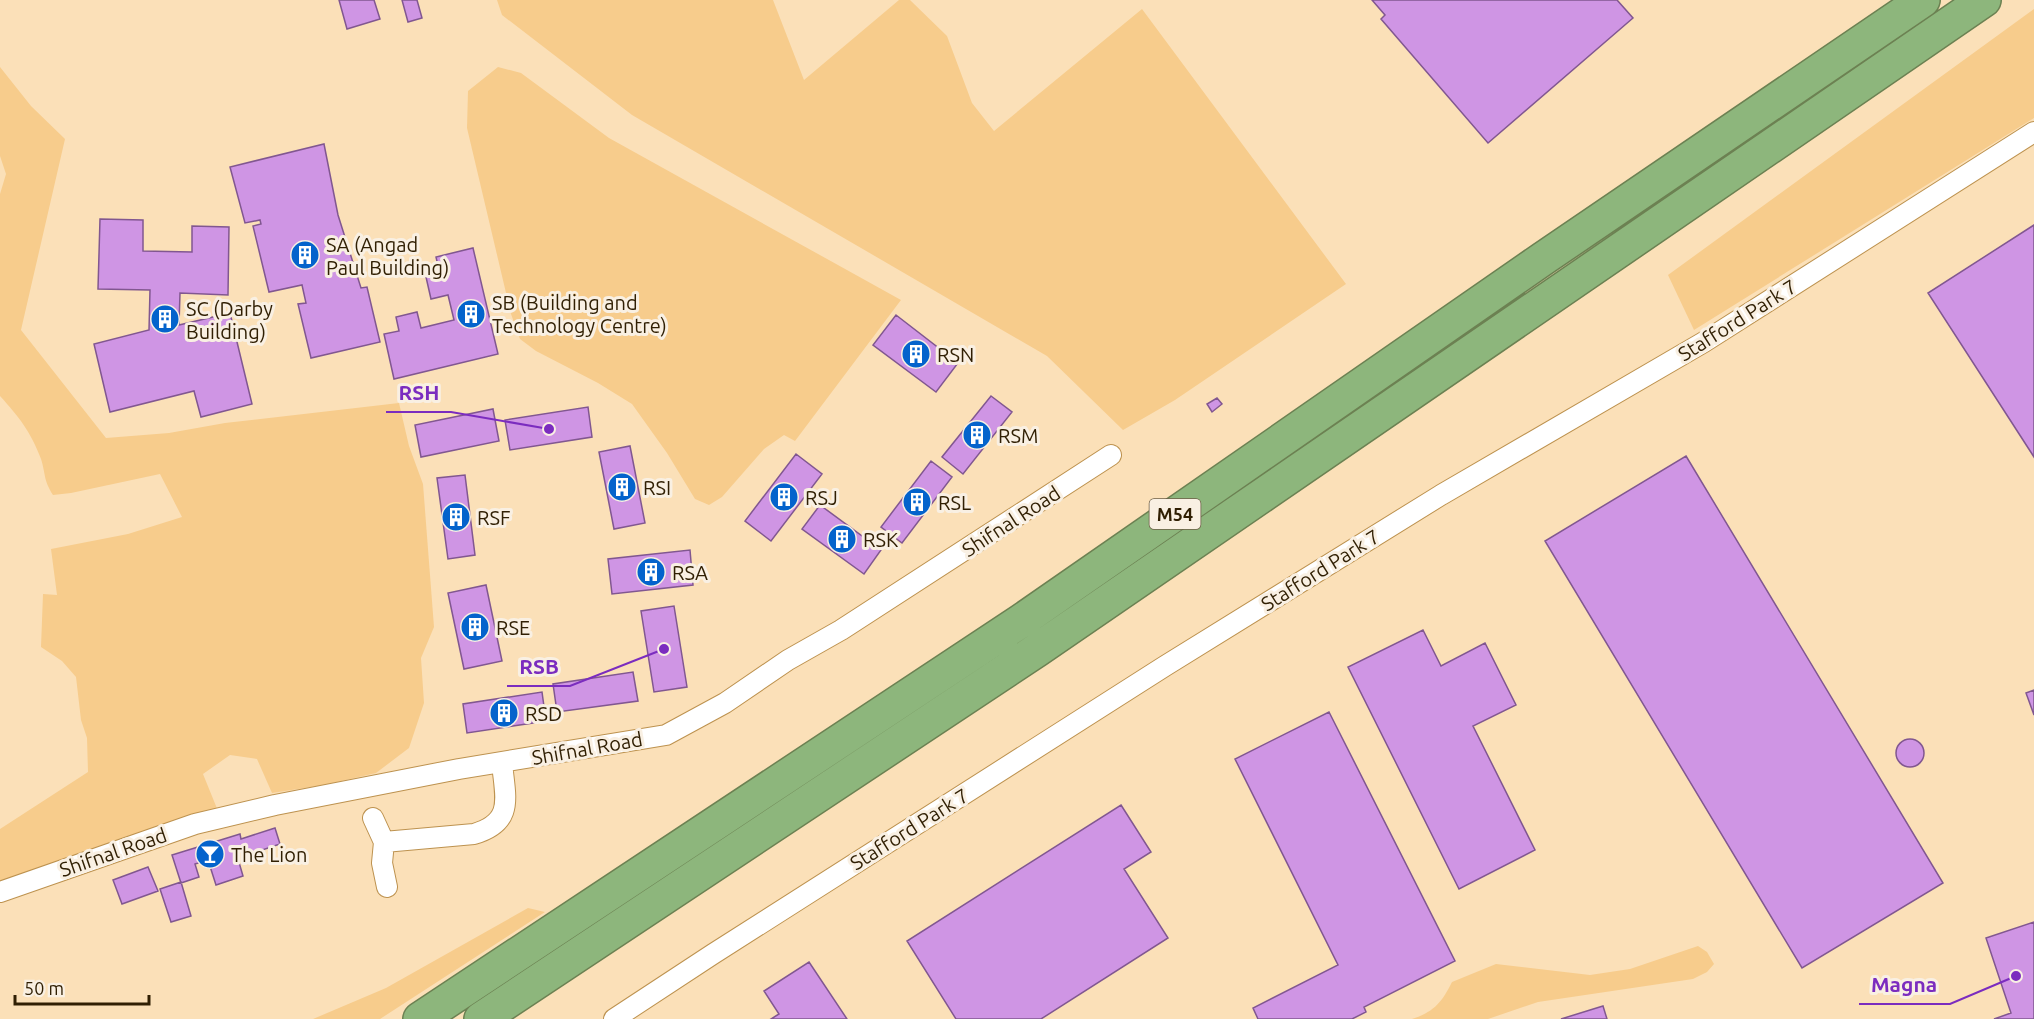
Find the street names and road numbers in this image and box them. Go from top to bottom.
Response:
street label: Stafford Park 7 [1674,274,1800,366]
street label: Shifnal Road [958,481,1064,561]
road number: M54 [1150,499,1200,529]
street label: Stafford Park 7 [1257,524,1383,616]
street label: Shifnal Road [530,727,644,769]
street label: Stafford Park 7 [846,783,972,875]
street label: Shifnal Road [56,823,170,881]

